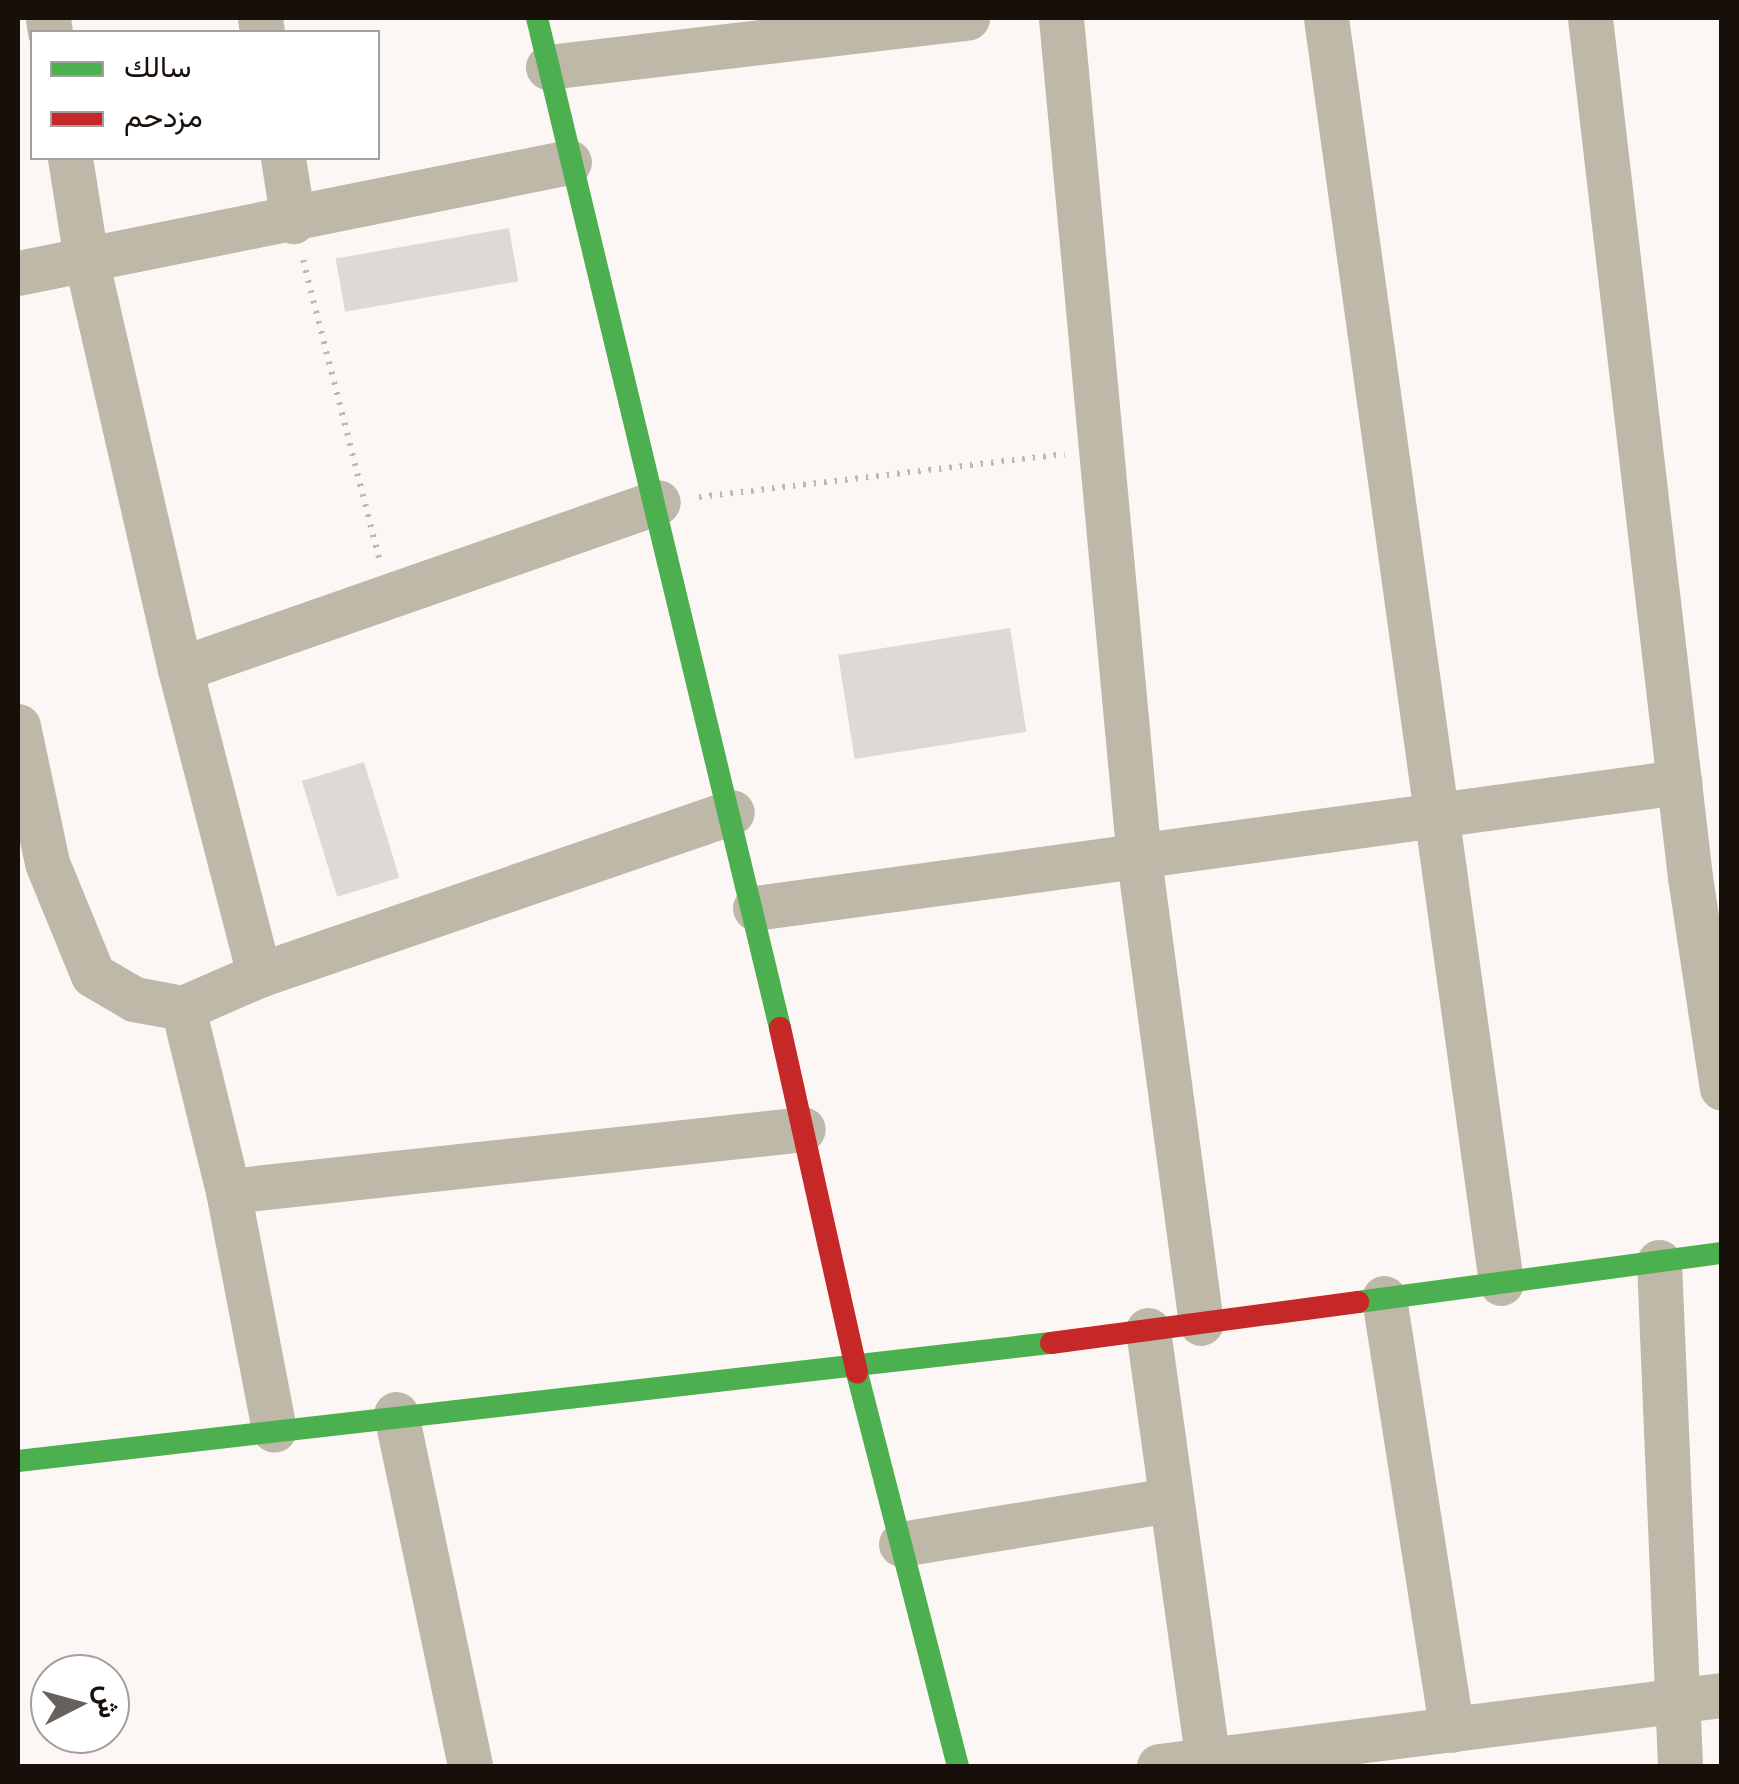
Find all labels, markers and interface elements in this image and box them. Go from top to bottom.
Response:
legend [30,30,380,160]
text: سالك [124,47,191,85]
text: مزدحم [124,97,203,135]
north arrow [30,1654,130,1754]
text: ش [88,1682,128,1720]

